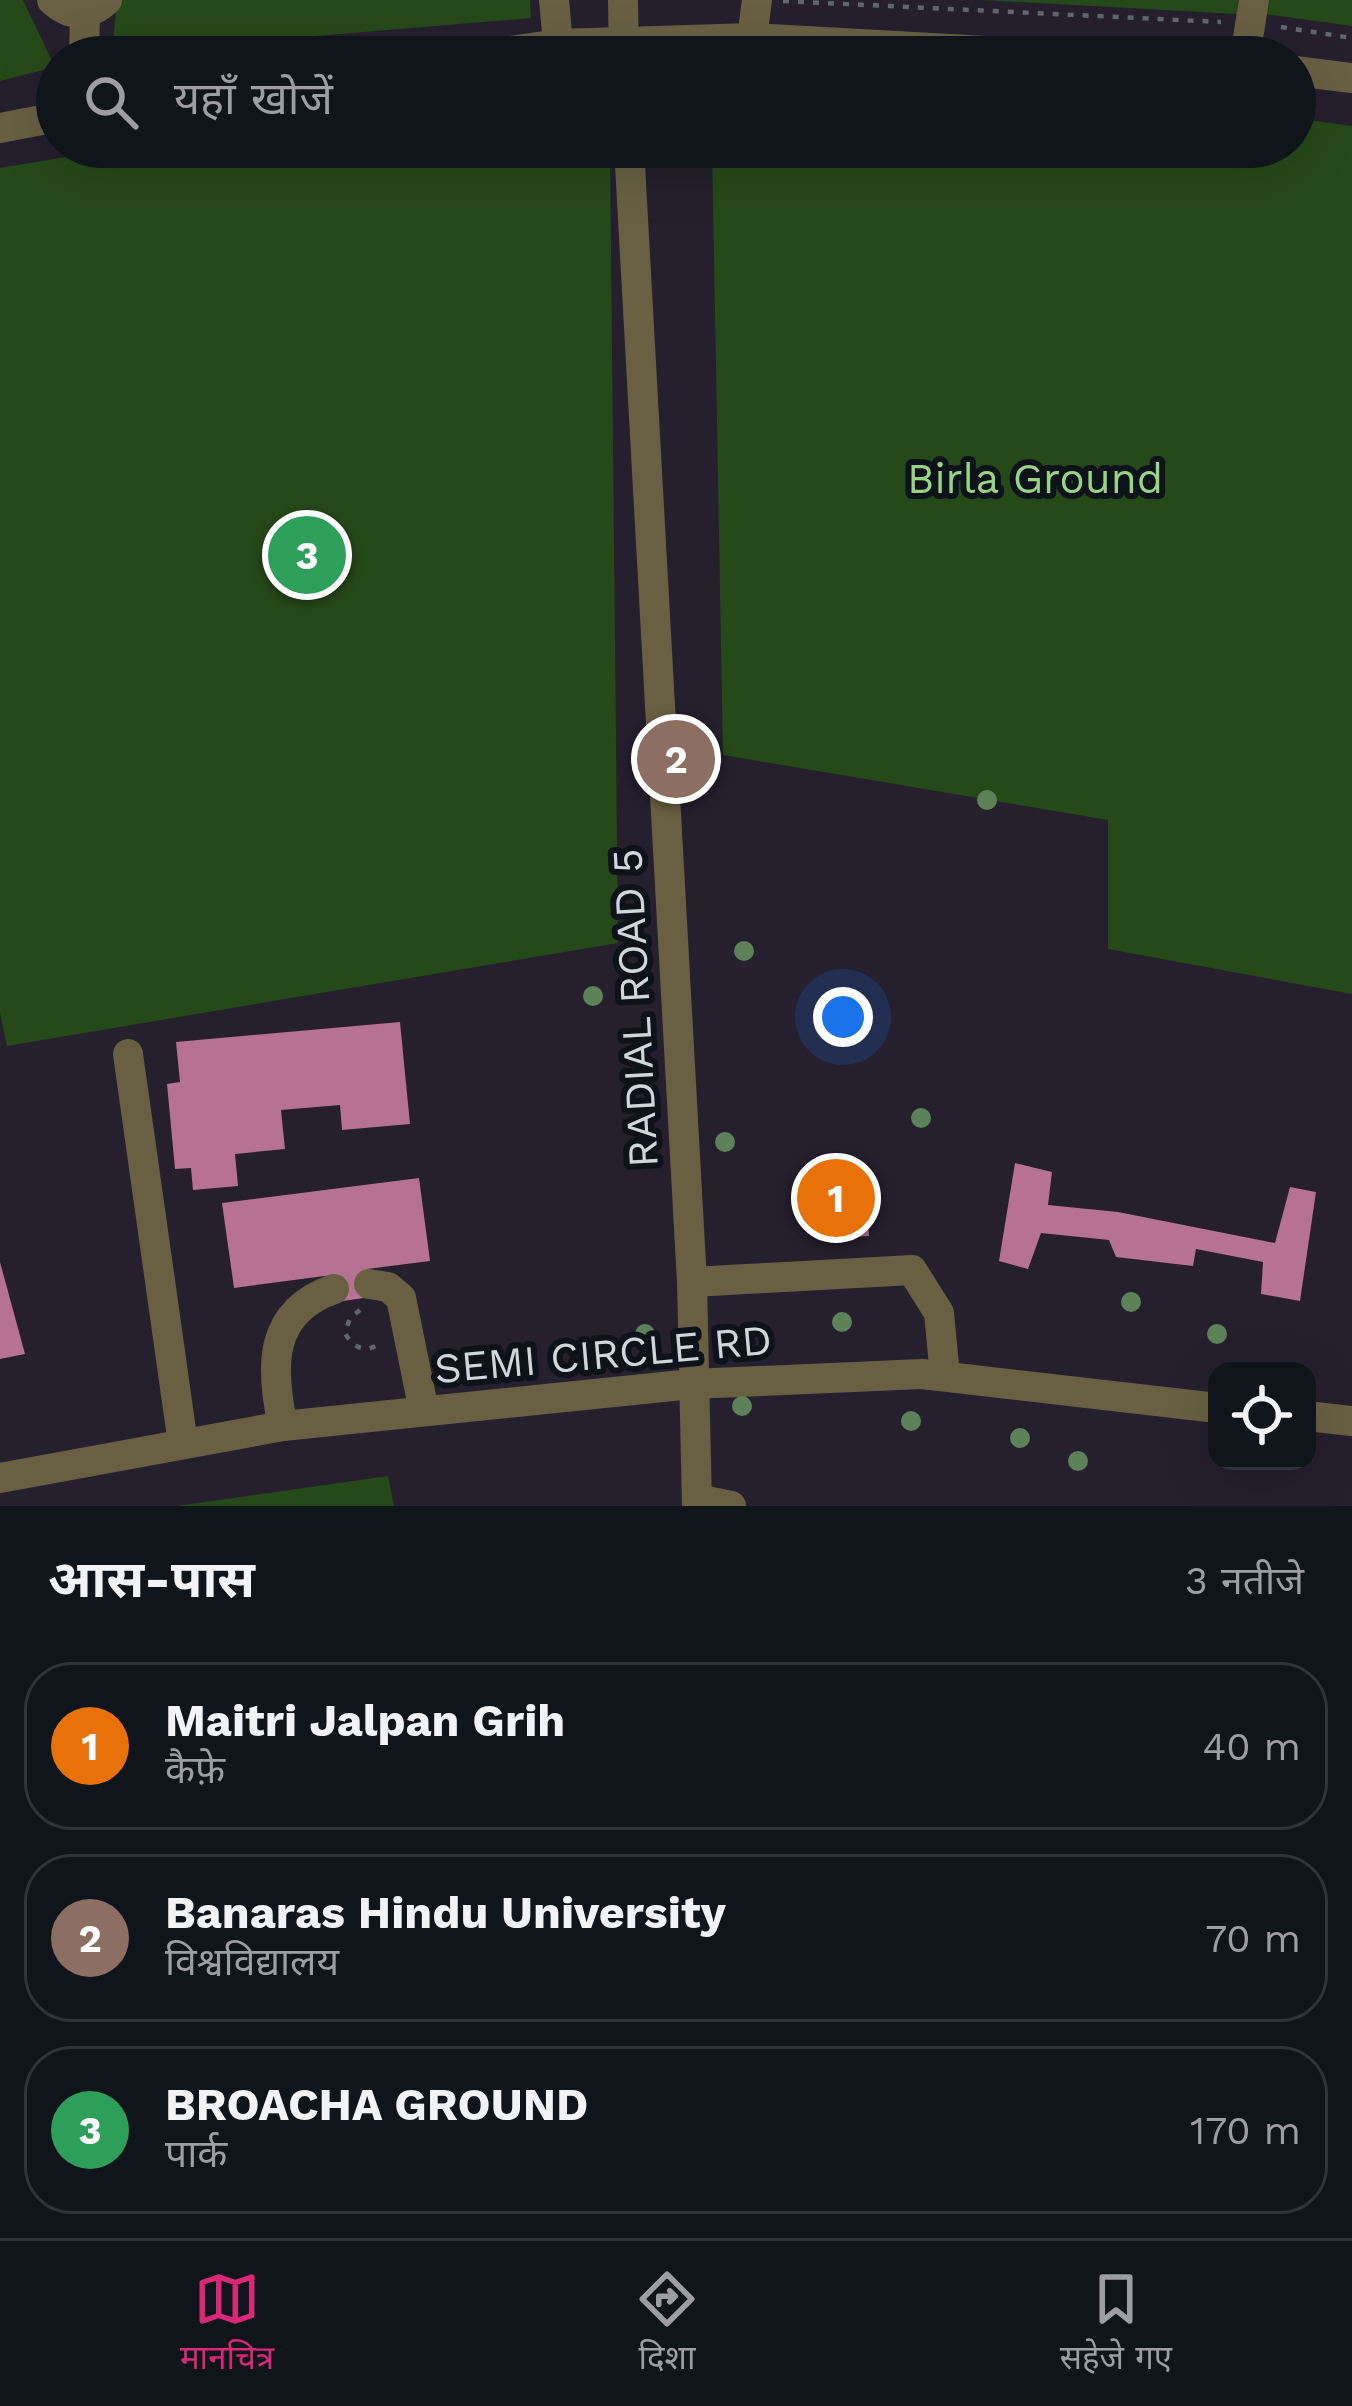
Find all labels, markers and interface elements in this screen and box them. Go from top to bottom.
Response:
search box [36,36,1316,168]
icon: search [78,69,144,135]
text: यहाँ खोजें [174,72,333,125]
park label: Birla Ground [907,454,1163,503]
pin: 3 [268,510,346,600]
pin: 2 [637,714,715,804]
street label: RADIAL ROAD 5 [602,847,668,1169]
your location [813,987,873,1047]
pin: 1 [797,1153,875,1243]
street label: SEMI CIRCLE RD [432,1315,774,1393]
map controls [1208,1362,1316,1470]
button: locate [1208,1362,1316,1470]
text: आस-पास [48,1550,255,1609]
text: 3 नतीजे [1185,1558,1304,1603]
text: Maitri Jalpan Grih [165,1694,565,1747]
text: 1 [82,1724,98,1769]
text: 40 m [1202,1724,1301,1769]
text: कैफ़े [165,1747,225,1792]
text: Banaras Hindu University [165,1886,726,1939]
text: 2 [78,1916,102,1961]
text: 70 m [1205,1916,1301,1961]
text: विश्वविद्यालय [165,1939,339,1984]
text: BROACHA GROUND [165,2078,588,2131]
text: 3 [78,2108,102,2153]
text: 170 m [1190,2108,1301,2153]
text: पार्क [165,2131,227,2176]
tab: मानचित्र [180,2266,274,2382]
tab: दिशा [634,2266,700,2382]
tab: सहेजे गए [1060,2266,1172,2382]

